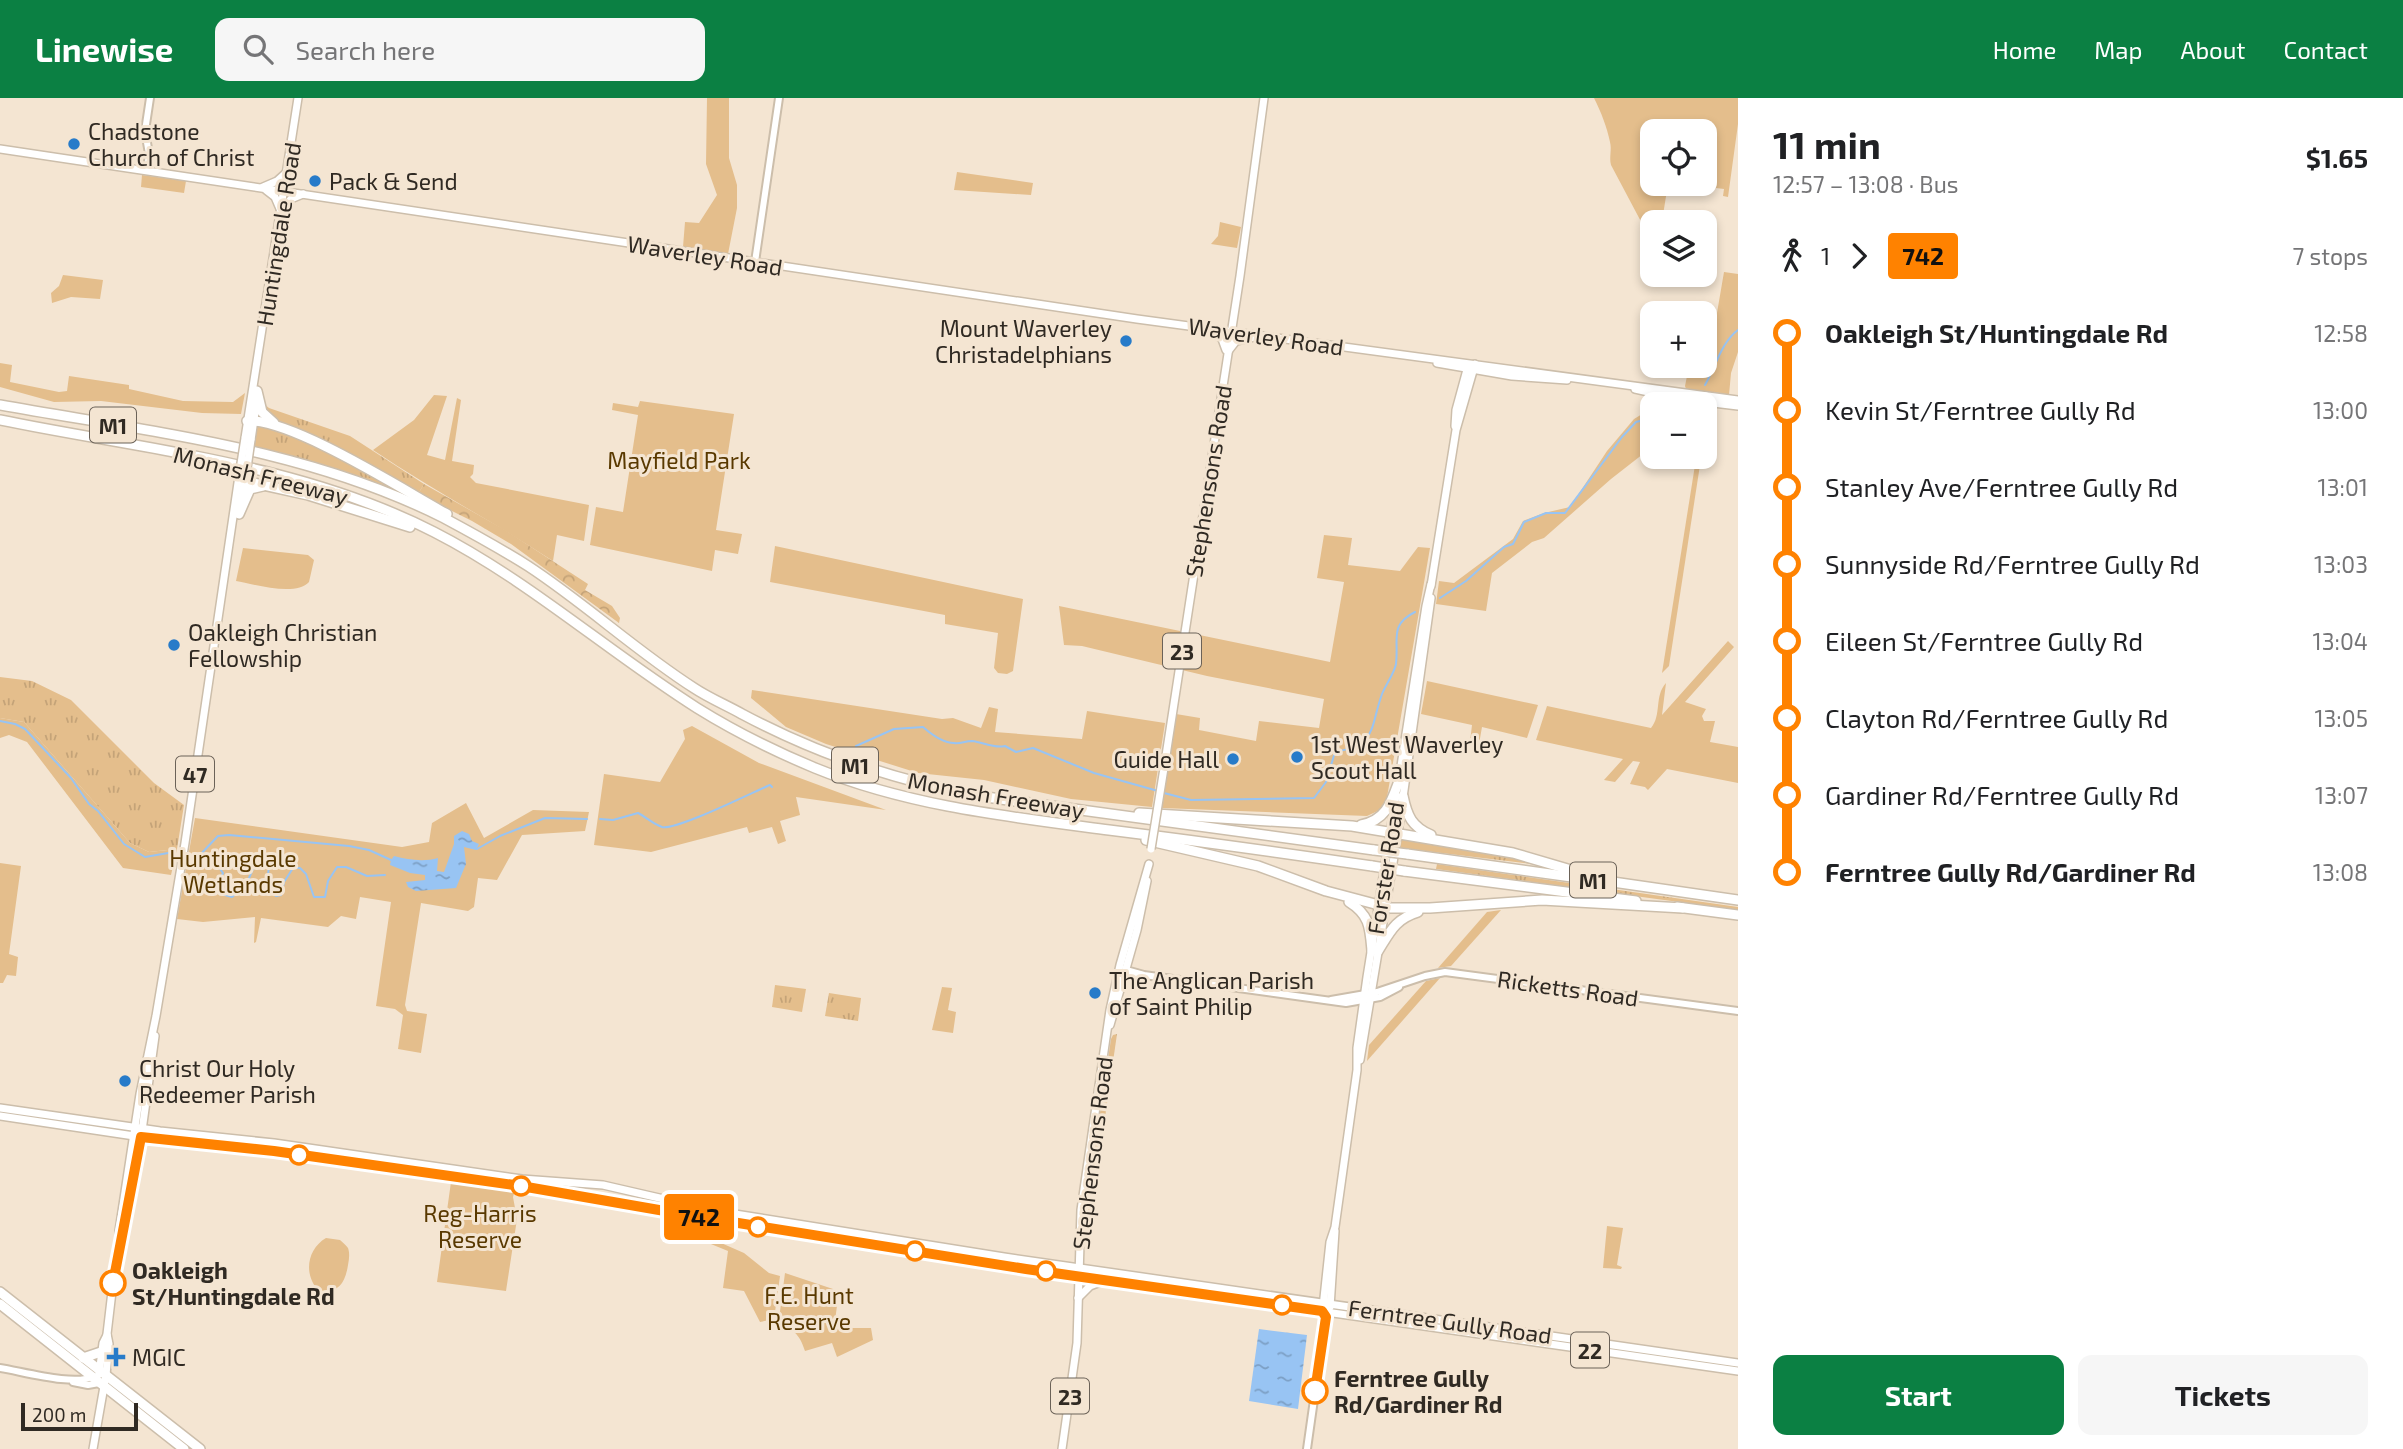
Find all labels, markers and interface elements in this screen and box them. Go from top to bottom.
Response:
search box [215,18,705,81]
text: Linewise [35,29,173,69]
icon: search [239,30,277,68]
text: Search here [295,34,435,65]
text: Home [1993,35,2056,64]
text: Map [2094,35,2142,64]
text: About [2180,35,2246,64]
text: Contact [2284,35,2368,64]
place label: Chadstone Church of Christ [88,117,255,171]
map controls [1640,119,1717,469]
button: locate [1640,119,1717,196]
text: 11 min [1773,121,1881,167]
marker: Chadstone Church of Christ [66,136,82,152]
street label: Huntingdale Road [250,140,306,328]
text: $1.65 [2306,142,2368,173]
place label: Pack & Send [329,167,458,195]
text: 12:57 – 13:08 · Bus [1773,170,1958,198]
marker: Pack & Send [307,173,323,189]
button: layers [1640,210,1717,287]
street label: Waverley Road [625,229,785,281]
icon: walk [1773,237,1811,275]
icon: forward [1840,237,1878,275]
text: 742 [1902,241,1944,270]
text: 1 [1821,242,1830,270]
text: 7 stops [2293,242,2368,270]
button: + [1640,301,1717,378]
street label: Waverley Road [1186,311,1346,361]
place label: Mount Waverley Christadelphians [935,314,1112,368]
text: Oakleigh St/Huntingdale Rd [1825,317,2168,348]
text: 12:58 [2314,319,2368,347]
marker: Mount Waverley Christadelphians [1118,333,1134,349]
street label: Stephensons Road [1179,383,1237,579]
button: − [1640,392,1717,469]
text: Kevin St/Ferntree Gully Rd [1825,394,2136,425]
text: 13:00 [2313,396,2368,424]
road number: M1 [90,408,136,442]
street label: Monash Freeway [171,440,351,510]
park label: Mayfield Park [607,446,751,474]
text: Stanley Ave/Ferntree Gully Rd [1825,471,2178,502]
text: 13:01 [2318,473,2368,501]
text: Sunnyside Rd/Ferntree Gully Rd [1825,548,2200,579]
text: 13:03 [2314,550,2368,578]
place label: Oakleigh Christian Fellowship [188,618,377,672]
text: Eileen St/Ferntree Gully Rd [1825,625,2143,656]
text: 13:04 [2313,627,2368,655]
road number: 23 [1163,634,1201,668]
marker: Oakleigh Christian Fellowship [166,637,182,653]
text: Clayton Rd/Ferntree Gully Rd [1825,702,2168,733]
text: 13:05 [2314,704,2368,732]
place label: 1st West Waverley Scout Hall [1311,730,1504,784]
place label: Guide Hall [1113,745,1219,773]
road number: M1 [832,748,878,782]
marker: 1st West Waverley Scout Hall [1289,749,1305,765]
marker: Guide Hall [1225,751,1241,767]
road number: 47 [176,756,214,792]
street label: Monash Freeway [906,766,1086,824]
text: Gardiner Rd/Ferntree Gully Rd [1825,779,2179,810]
text: 13:07 [2315,781,2368,809]
street label: Forster Road [1361,800,1409,936]
park label: Huntingdale Wetlands [169,844,297,898]
text: Ferntree Gully Rd/Gardiner Rd [1825,856,2196,887]
text: 13:08 [2313,858,2368,886]
road number: M1 [1570,862,1616,898]
street label: Ricketts Road [1496,964,1640,1012]
place label: The Anglican Parish of Saint Philip [1109,966,1314,1020]
marker: The Anglican Parish of Saint Philip [1087,985,1103,1001]
place label: Christ Our Holy Redeemer Parish [139,1054,316,1108]
street label: Stephensons Road [1066,1055,1118,1251]
marker: Christ Our Holy Redeemer Parish [117,1073,133,1089]
unlabelled marker [289,1145,309,1165]
unlabelled marker [511,1176,531,1196]
line badge: 742 [659,1194,739,1240]
park label: Reg-Harris Reserve [423,1199,537,1253]
text: 742 [678,1202,720,1231]
unlabelled marker [748,1217,768,1237]
unlabelled marker [905,1241,925,1261]
place label: Oakleigh St/Huntingdale Rd [132,1256,335,1310]
unlabelled marker [1036,1261,1056,1281]
marker: Oakleigh St/Huntingdale Rd [100,1270,126,1296]
park label: F.E. Hunt Reserve [764,1281,854,1335]
street label: Ferntree Gully Road [1347,1293,1553,1349]
unlabelled marker [1272,1295,1292,1315]
road number: 22 [1571,1332,1609,1368]
place label: MGIC [132,1343,186,1371]
marker: MGIC [106,1347,126,1367]
button: Start [1773,1355,2064,1435]
button: Tickets [2078,1355,2368,1435]
place label: Ferntree Gully Rd/Gardiner Rd [1334,1364,1502,1418]
road number: 23 [1051,1378,1089,1414]
marker: Ferntree Gully Rd/Gardiner Rd [1302,1378,1328,1404]
scale bar [21,1400,138,1432]
text: 200 m [32,1403,86,1426]

